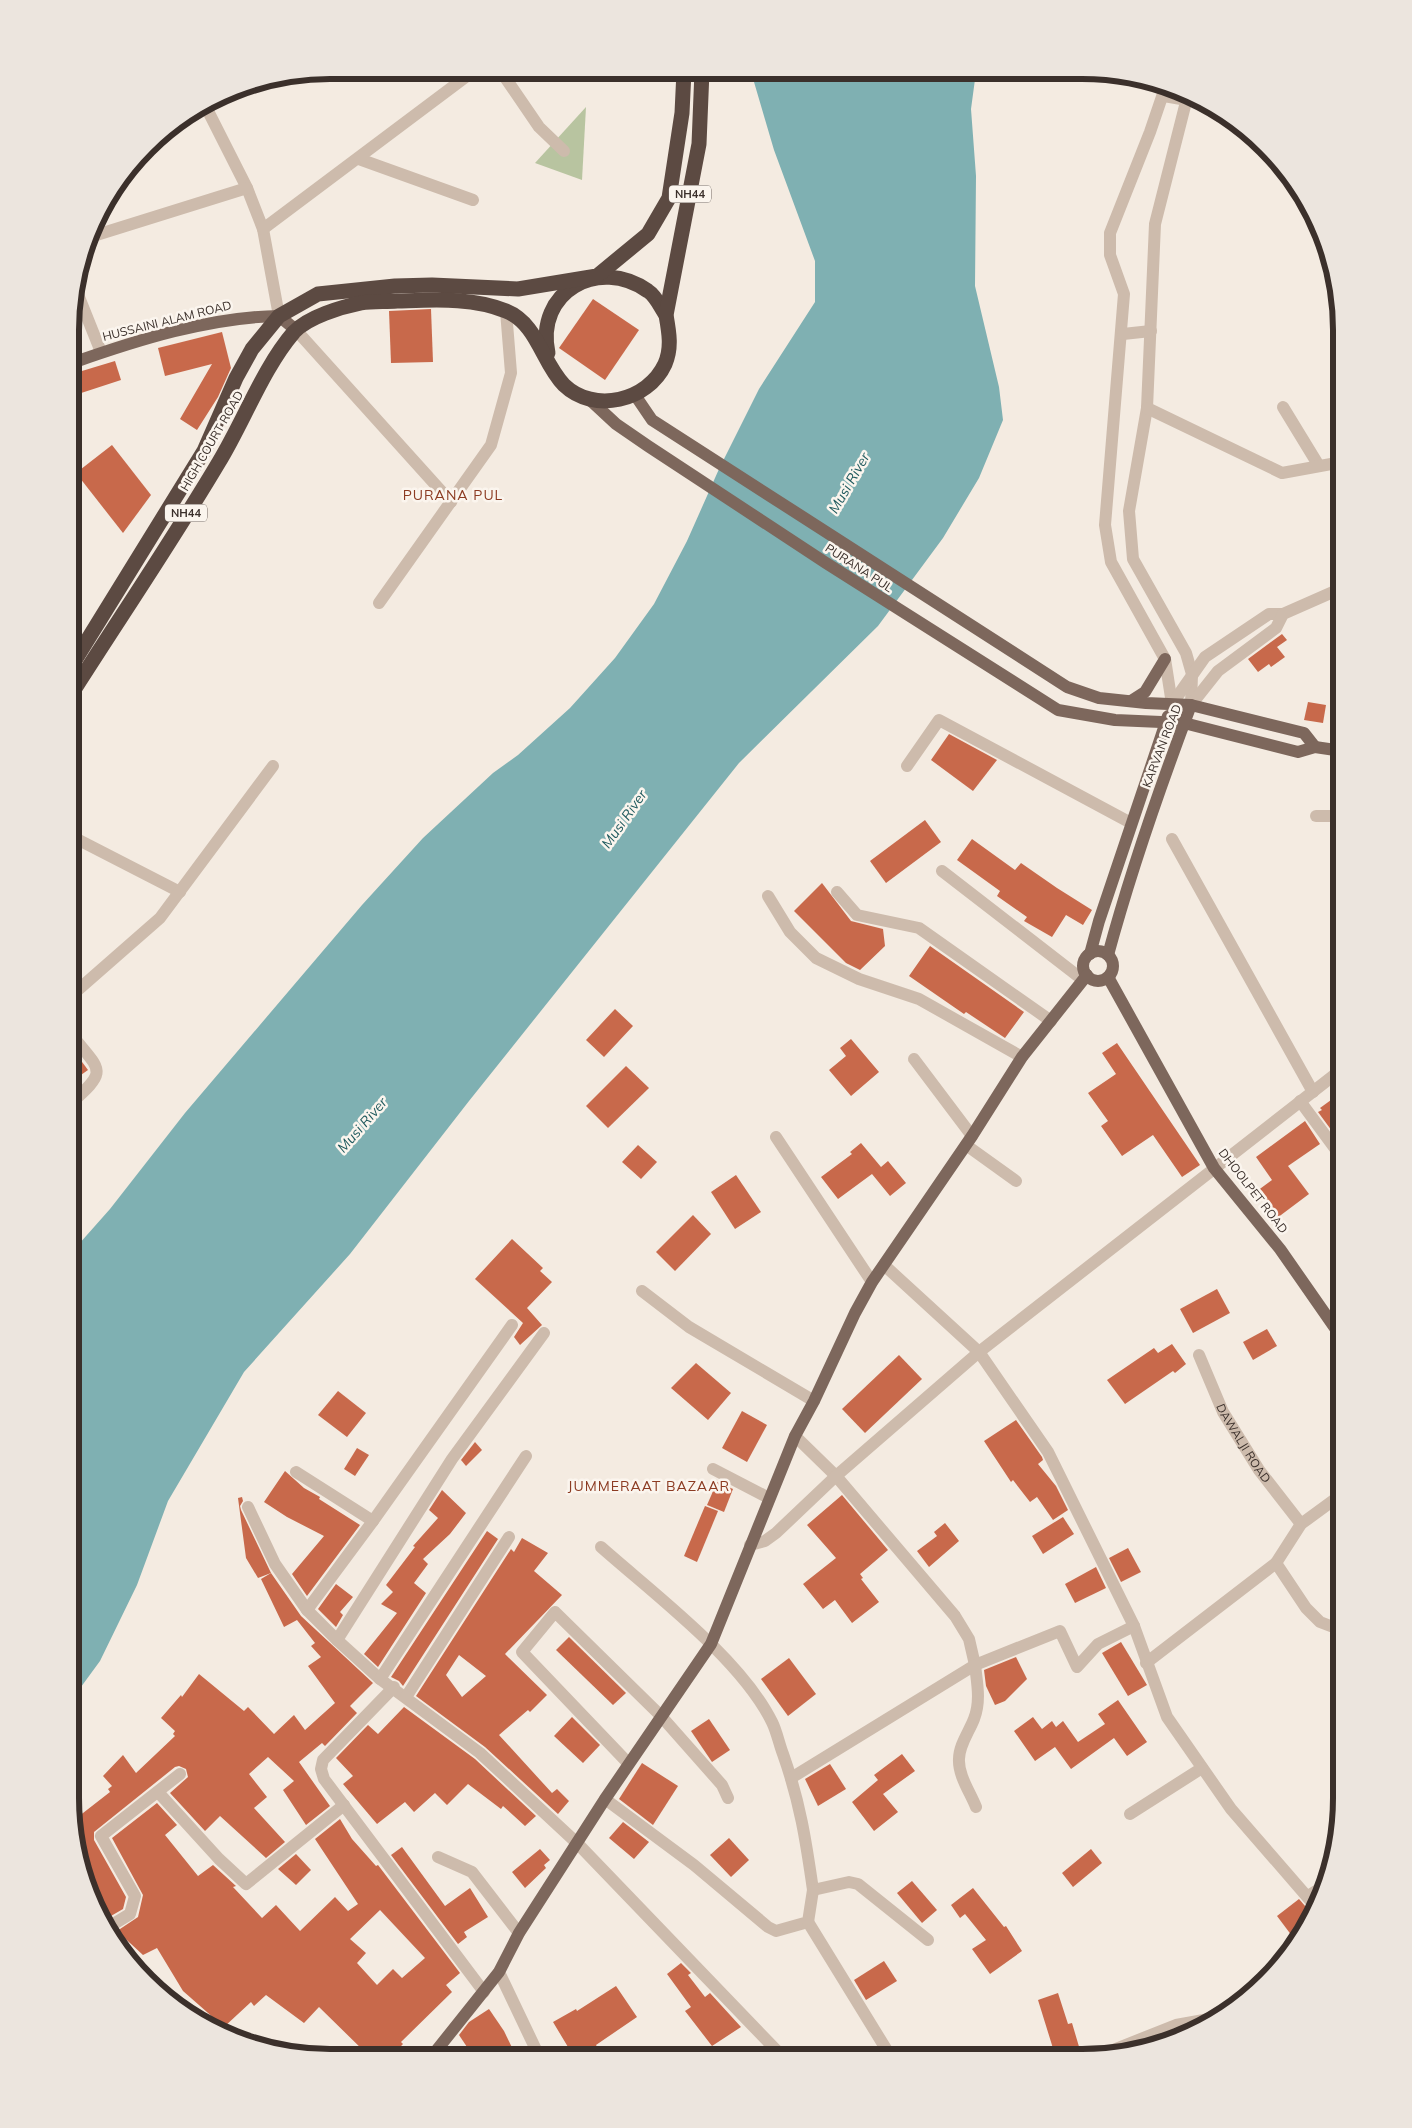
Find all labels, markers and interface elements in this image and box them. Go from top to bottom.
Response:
road number: NH44 [669,185,711,202]
street label: HUSSAINI ALAM ROAD [101,297,233,344]
street label: HIGH COURT ROAD [177,388,246,493]
water label: Musi River [824,449,874,517]
district label: PURANA PUL [403,486,503,504]
road number: NH44 [165,504,207,522]
street label: PURANA PUL [823,540,896,595]
street label: KARVAN ROAD [1139,702,1184,790]
water label: Musi River [597,786,651,852]
water label: Musi River [333,1093,391,1156]
street label: DHOOLPET ROAD [1216,1145,1291,1236]
street label: DAWALJI ROAD [1213,1401,1274,1486]
district label: JUMMERAAT BAZAAR [568,1477,730,1495]

